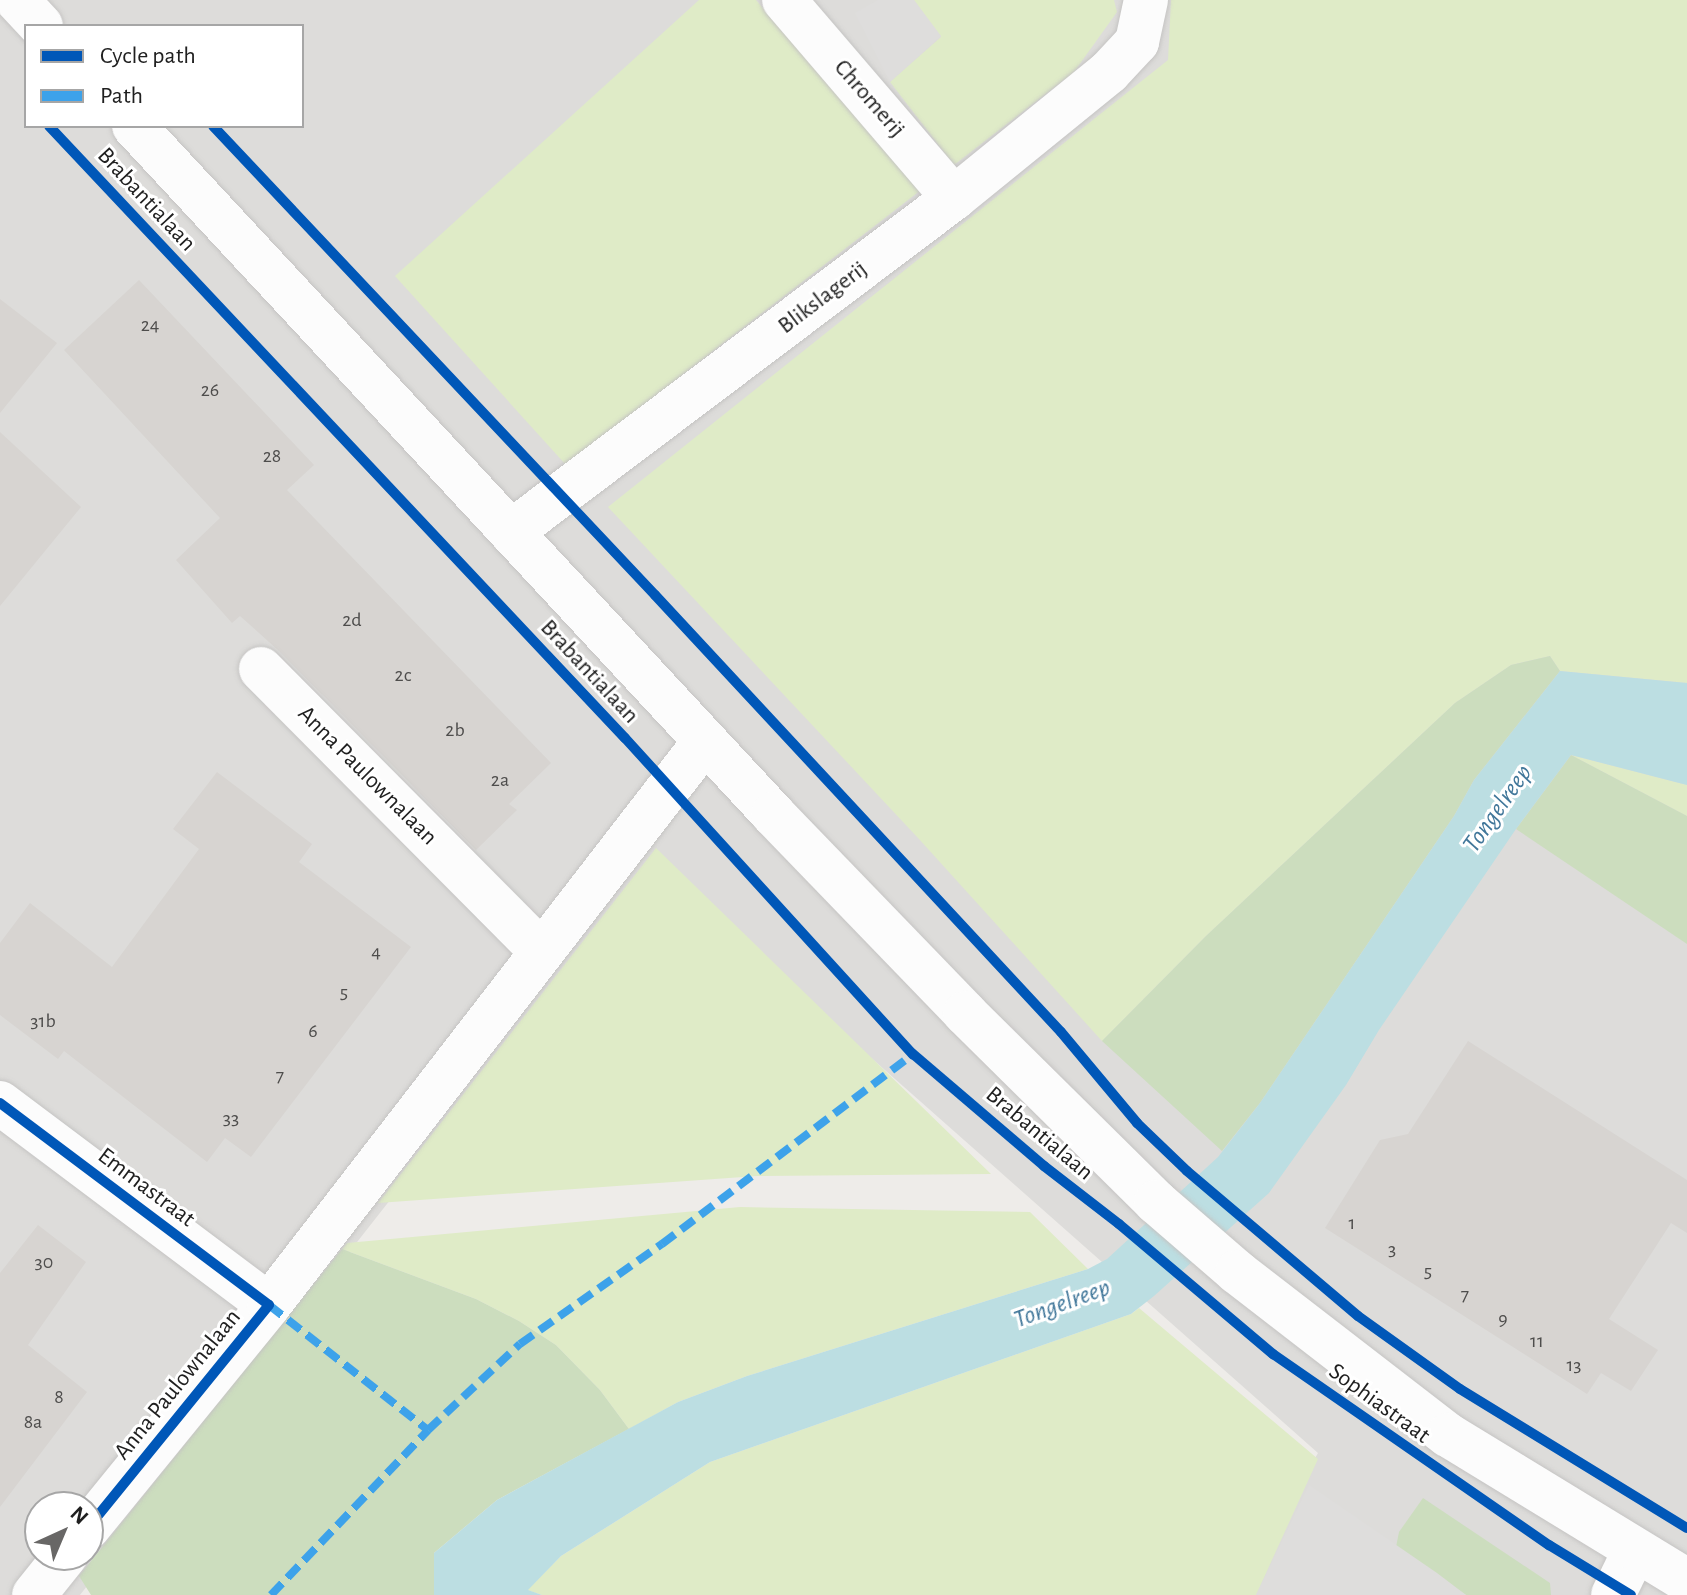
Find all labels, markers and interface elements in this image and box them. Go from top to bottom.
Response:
legend [24,24,304,128]
text: Cycle path [100,44,196,68]
street label: Chromerij [827,54,911,144]
text: Path [100,84,143,108]
street label: Brabantialaan [91,142,201,258]
street label: Blikslagerij [773,255,873,341]
house number: 24 [141,313,159,337]
house number: 26 [201,378,219,402]
house number: 28 [263,444,281,468]
house number: 2d [342,608,362,632]
street label: Brabantialaan [534,614,644,730]
house number: 2c [395,663,411,687]
street label: Anna Paulownalaan [291,700,443,852]
house number: 2b [445,718,465,742]
water label: Tongelreep [1456,759,1540,859]
house number: 2a [491,768,509,792]
house number: 4 [371,940,381,964]
house number: 5 [340,980,348,1004]
house number: 31b [30,1009,56,1033]
house number: 6 [308,1019,318,1043]
house number: 7 [276,1064,284,1088]
street label: Brabantialaan [979,1081,1099,1187]
house number: 33 [223,1106,239,1130]
street label: Emmastraat [92,1142,200,1234]
house number: 1 [1349,1211,1355,1235]
house number: 3 [1388,1237,1396,1261]
house number: 30 [35,1250,53,1274]
house number: 5 [1424,1259,1432,1283]
water label: Tongelreep [1009,1272,1115,1336]
house number: 7 [1461,1283,1469,1307]
street label: Anna Paulownalaan [108,1304,248,1466]
house number: 9 [1498,1307,1508,1331]
house number: 11 [1530,1329,1544,1353]
house number: 13 [1566,1353,1582,1377]
street label: Sophiastraat [1323,1358,1435,1450]
house number: 8 [54,1385,64,1409]
house number: 8a [24,1410,42,1434]
north arrow [24,1491,104,1571]
text: N [66,1502,92,1528]

